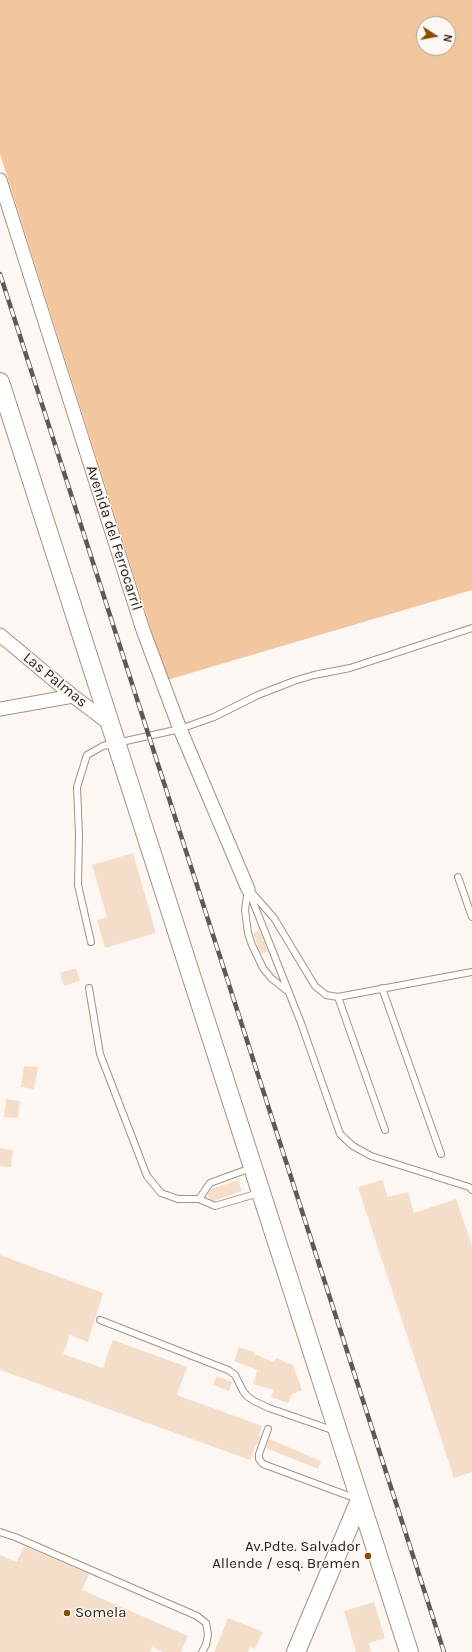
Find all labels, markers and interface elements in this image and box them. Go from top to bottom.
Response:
north arrow [416,16,456,56]
text: N [440,33,454,43]
street label: Avenida del Ferrocarril [82,463,146,613]
street label: Las Palmas [19,649,91,711]
place label: Av.Pdte. Salvador Allende / esq. Bremen [212,1538,360,1573]
marker: Av.Pdte. Salvador Allende / esq. Bremen [363,1551,373,1561]
place label: Somela [75,1604,126,1622]
marker: Somela [62,1608,72,1618]

